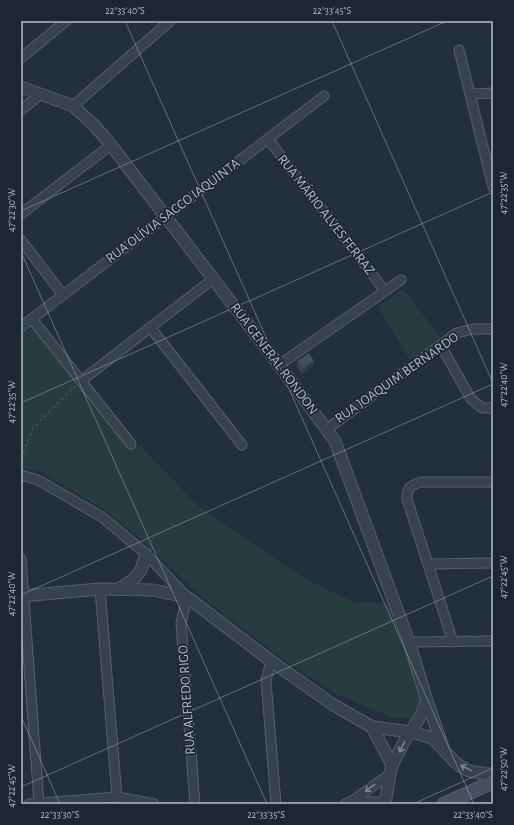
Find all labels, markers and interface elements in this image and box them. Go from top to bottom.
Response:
text: 22°33'40"S [105,6,145,16]
text: 22°33'45"S [313,6,351,16]
street label: RUA MÁRIO ALVES FERRAZ [275,150,380,278]
street label: RUA OLÍVIA SACCO IAQUINTA [102,154,243,266]
text: 47°22'35"W [499,172,509,214]
text: 47°22'30"W [7,188,17,232]
street label: RUA GENERAL RONDON [228,301,320,417]
street label: RUA JOAQUIM BERNARDO [333,330,461,426]
text: 47°22'40"W [499,363,509,407]
text: 47°22'35"W [7,381,17,423]
text: 47°22'45"W [499,555,509,599]
text: 47°22'40"W [7,572,17,616]
street label: RUA ALFREDO RIGO [176,645,198,755]
one-way arrow [398,741,405,753]
text: 47°22'50"W [499,747,509,791]
text: 47°22'45"W [7,764,17,808]
one-way arrow [460,764,472,771]
one-way arrow [365,784,376,792]
text: 22°33'30"S [41,810,80,820]
text: 22°33'35"S [247,810,285,820]
text: 22°33'40"S [453,810,493,820]

